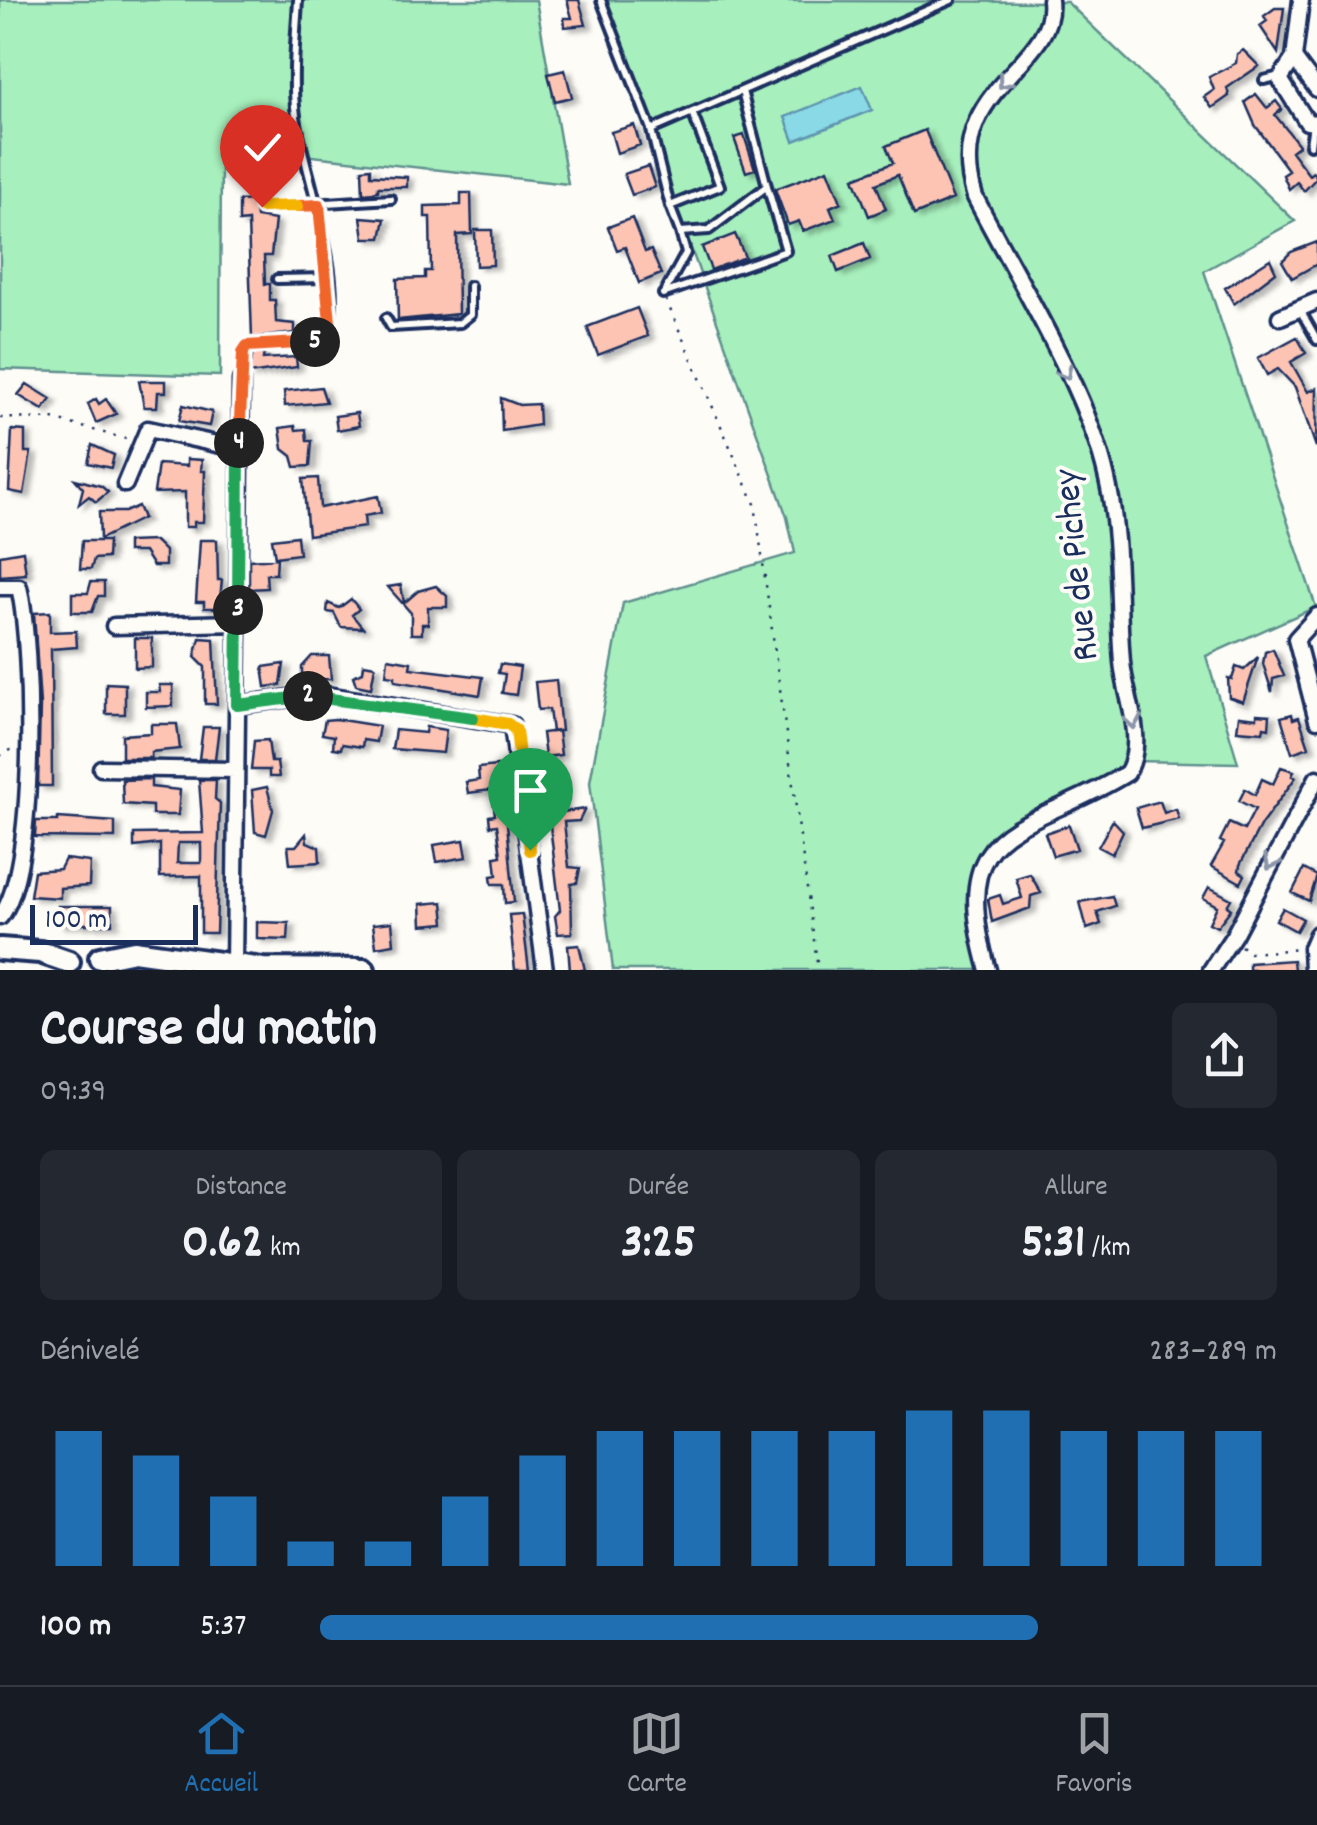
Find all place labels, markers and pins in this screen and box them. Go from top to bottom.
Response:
pin [220,105,305,208]
pin: 5 [290,317,340,367]
pin: 4 [214,418,264,468]
pin: 3 [213,585,263,635]
pin: 2 [283,671,333,721]
pin [488,748,573,851]

